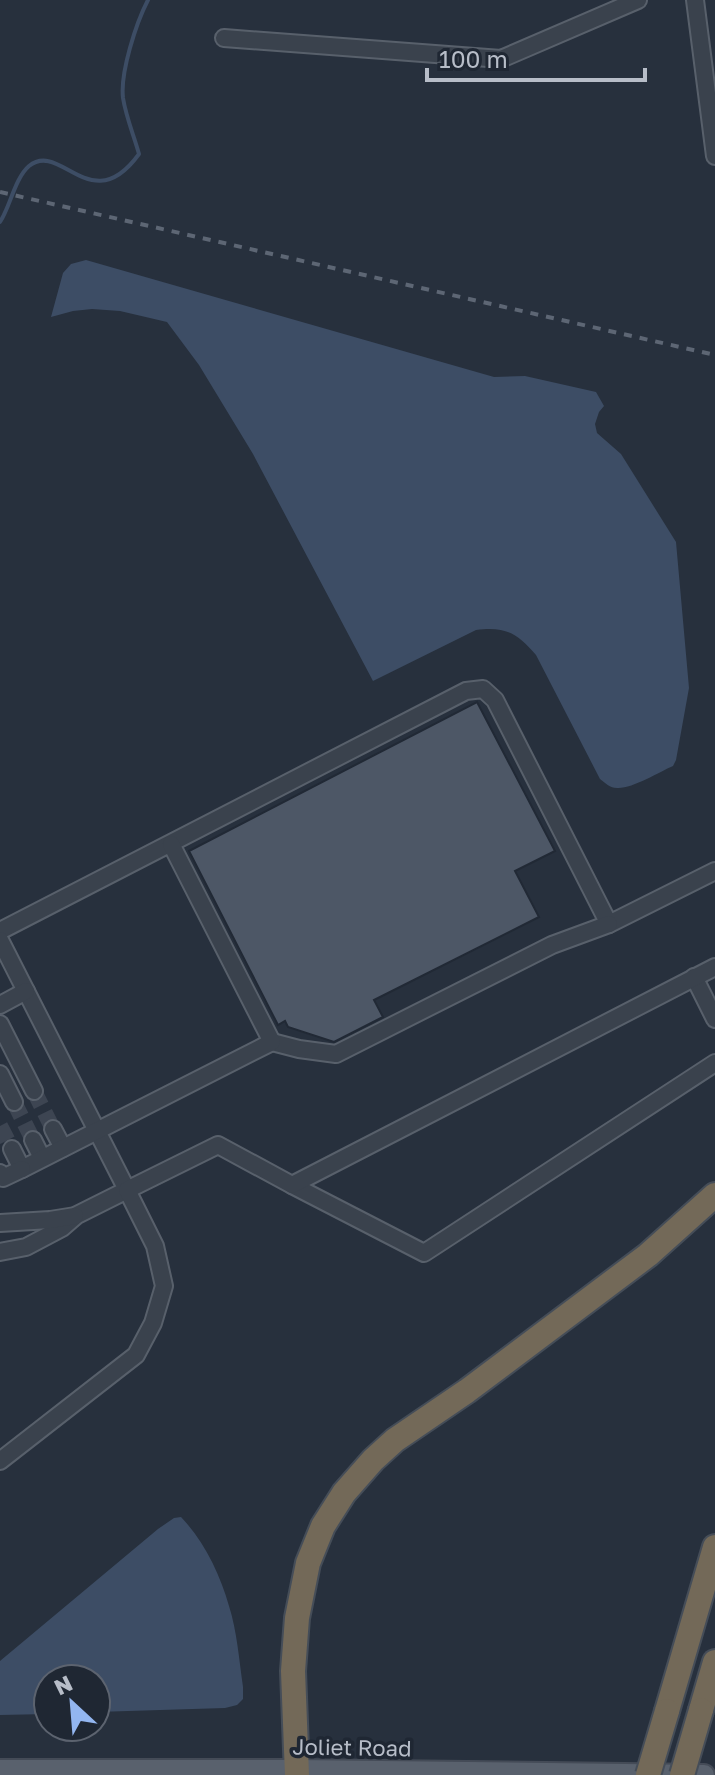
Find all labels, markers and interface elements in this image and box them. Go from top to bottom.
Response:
scale bar [427,32,645,82]
text: 100 m [439,44,508,73]
north arrow [32,1663,112,1743]
text: N [50,1669,76,1700]
street label: Joliet Road [292,1732,412,1762]

